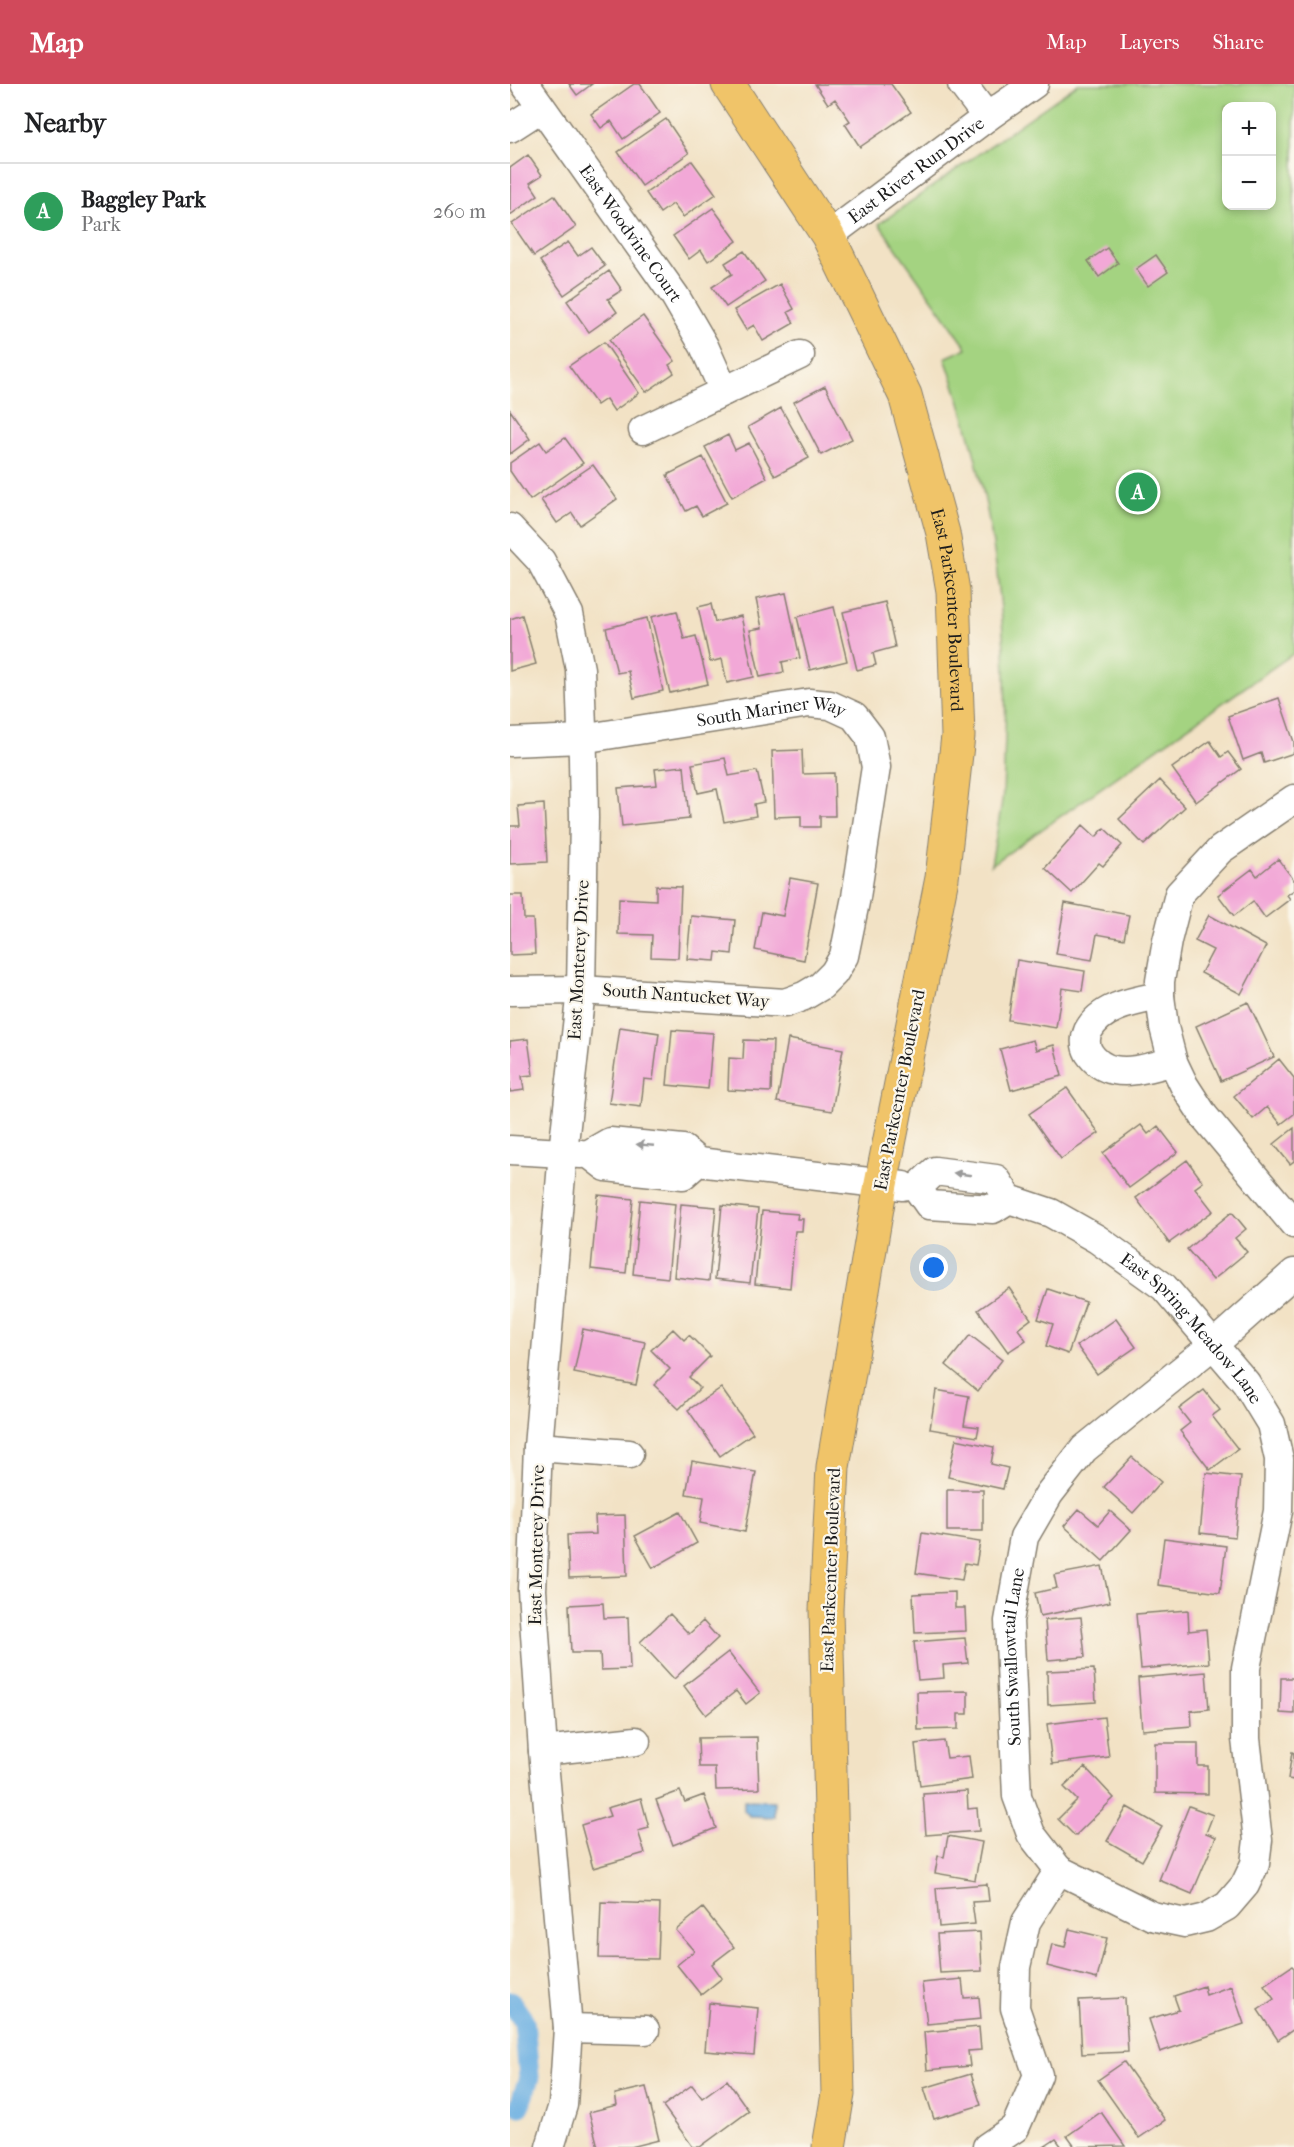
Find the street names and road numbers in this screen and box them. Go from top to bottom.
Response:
street label: East River Run Drive [844,112,988,228]
street label: East Woodvine Court [575,161,687,306]
street label: East Parkcenter Boulevard [926,506,968,712]
street label: South Mariner Way [695,693,851,731]
street label: East Monterey Drive [564,879,594,1041]
street label: South Nantucket Way [602,980,772,1012]
street label: East Parkcenter Boulevard [870,987,930,1192]
street label: East Spring Meadow Lane [1116,1248,1267,1408]
street label: East Monterey Drive [525,1464,549,1626]
street label: East Parkcenter Boulevard [817,1467,845,1673]
street label: South Swallowtail Lane [998,1566,1029,1746]

